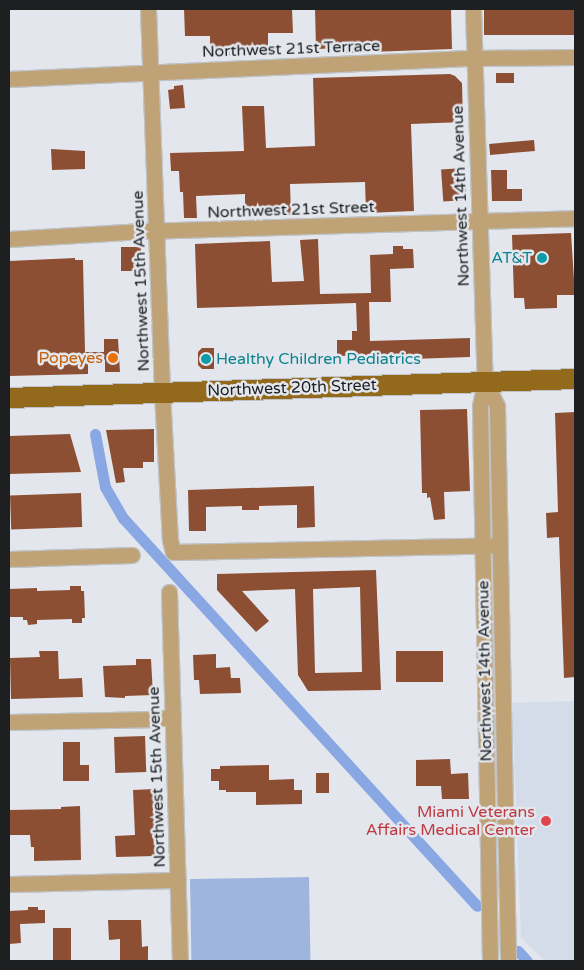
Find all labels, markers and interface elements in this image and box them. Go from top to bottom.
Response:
street label: Northwest 21st Terrace [202,36,380,62]
street label: Northwest 14th Avenue [448,105,474,287]
street label: Northwest 15th Avenue [128,190,154,372]
street label: Northwest 21st Street [207,197,375,223]
place label: AT&T [491,248,532,268]
marker: AT&T [536,252,548,264]
place label: Popeyes [38,348,103,368]
place label: Healthy Children Pediatrics [216,349,421,369]
marker: Popeyes [107,352,119,364]
marker: Healthy Children Pediatrics [200,353,212,365]
street label: Northwest 20th Street [207,375,377,401]
street label: Northwest 14th Avenue [474,580,496,762]
street label: Northwest 15th Avenue [144,686,170,868]
place label: Miami Veterans Affairs Medical Center [366,802,535,840]
marker: Miami Veterans Affairs Medical Center [539,814,553,828]

